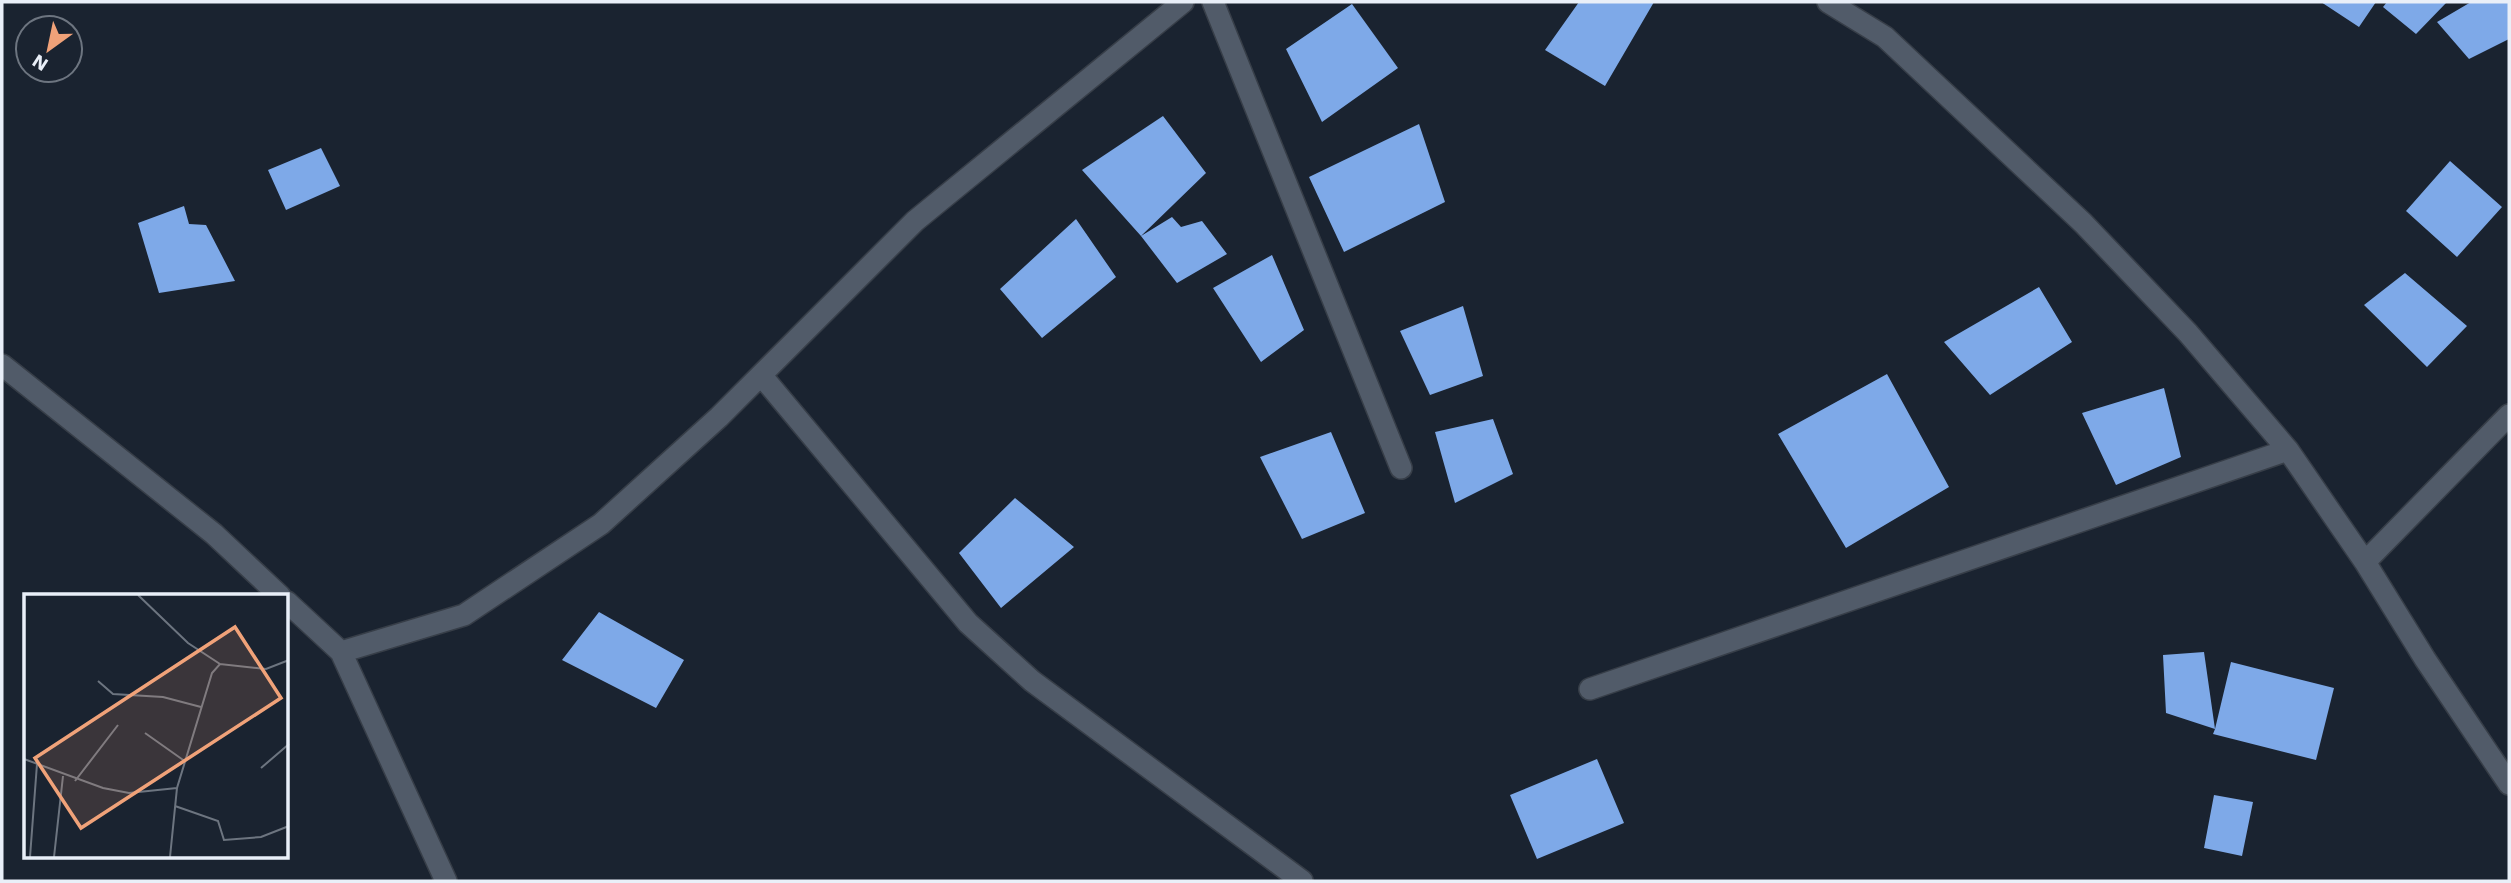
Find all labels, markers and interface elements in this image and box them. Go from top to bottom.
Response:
north arrow [14,14,84,84]
text: N [28,49,52,76]
inset map [24,594,289,858]

